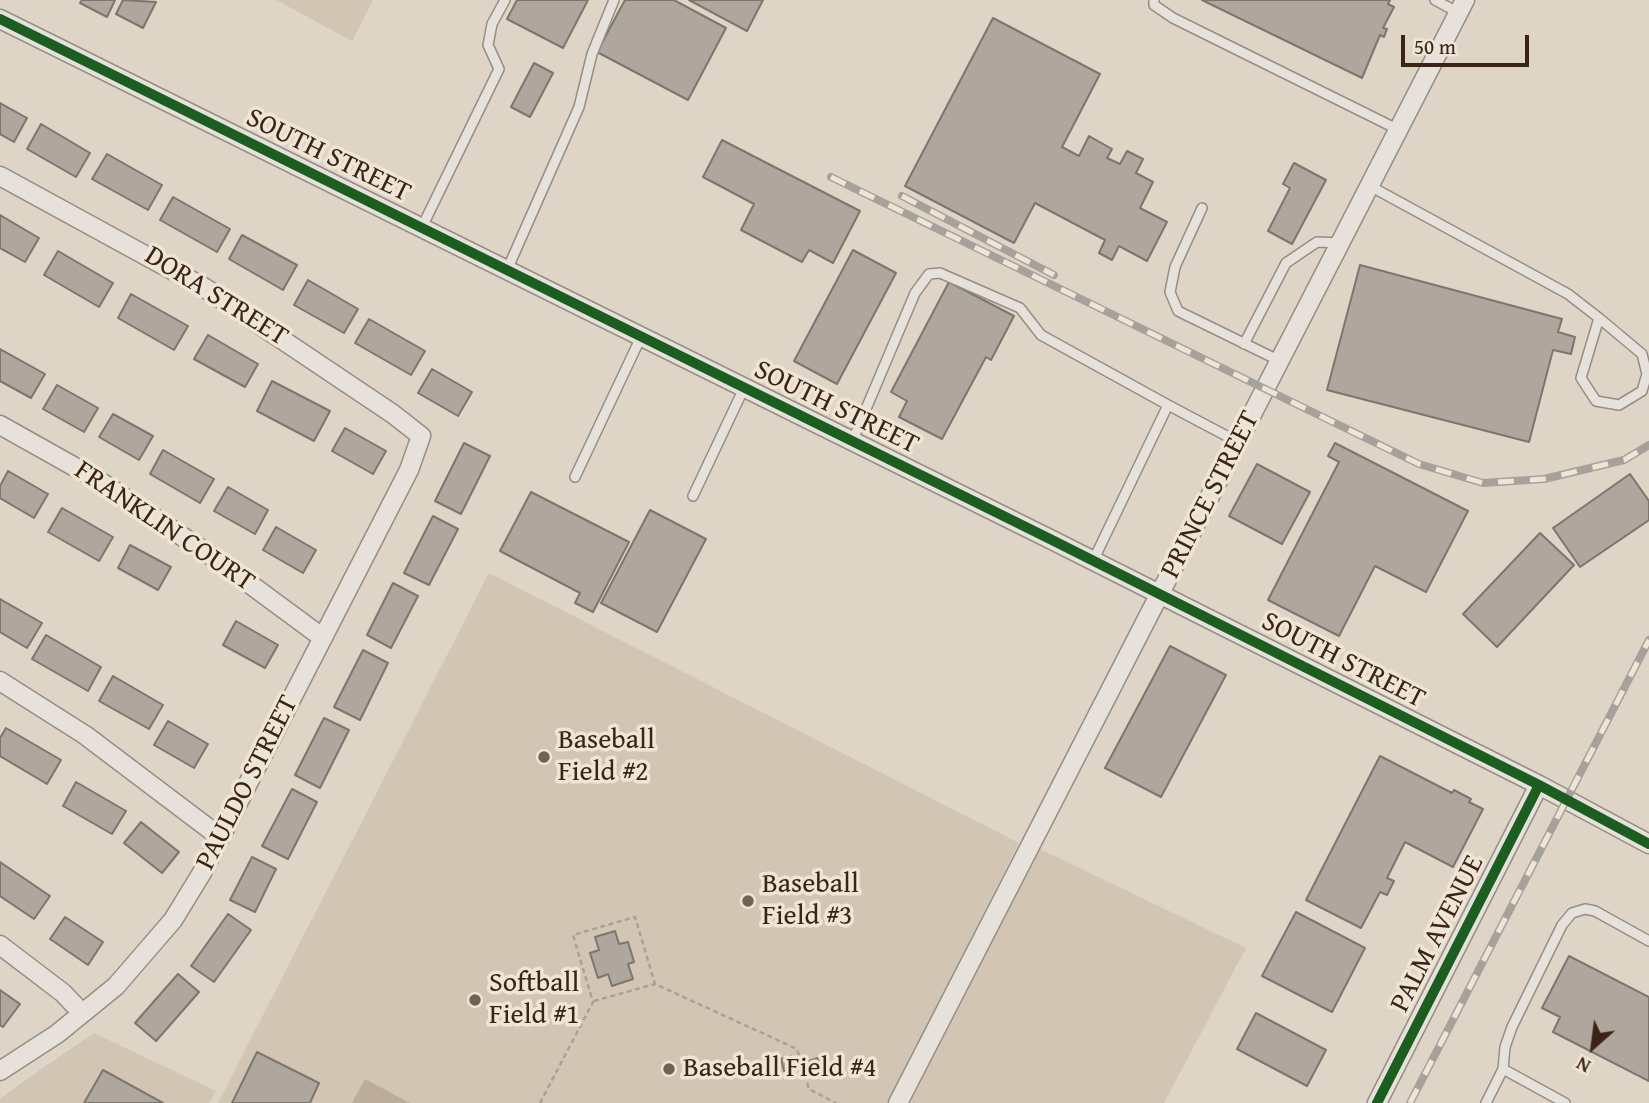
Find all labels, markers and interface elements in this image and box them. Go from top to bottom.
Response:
scale bar [1404,21,1532,65]
text: 50 m [1414,31,1456,62]
street label: SOUTH STREET [240,102,416,210]
street label: DORA STREET [138,240,294,354]
street label: SOUTH STREET [748,354,924,462]
street label: PRINCE STREET [1154,406,1268,584]
street label: FRANKLIN COURT [67,454,261,600]
street label: SOUTH STREET [1256,605,1430,717]
street label: PAULDO STREET [190,690,306,876]
place label: Baseball Field #2 [558,724,655,790]
marker: Baseball Field #2 [536,749,552,765]
street label: PALM AVENUE [1384,850,1492,1018]
place label: Baseball Field #3 [762,868,859,934]
marker: Baseball Field #3 [740,893,756,909]
place label: Softball Field #1 [489,967,580,1033]
marker: Softball Field #1 [467,992,483,1008]
north arrow [1558,1012,1628,1082]
text: N [1571,1050,1595,1081]
place label: Baseball Field #4 [683,1052,877,1086]
marker: Baseball Field #4 [661,1061,677,1077]

